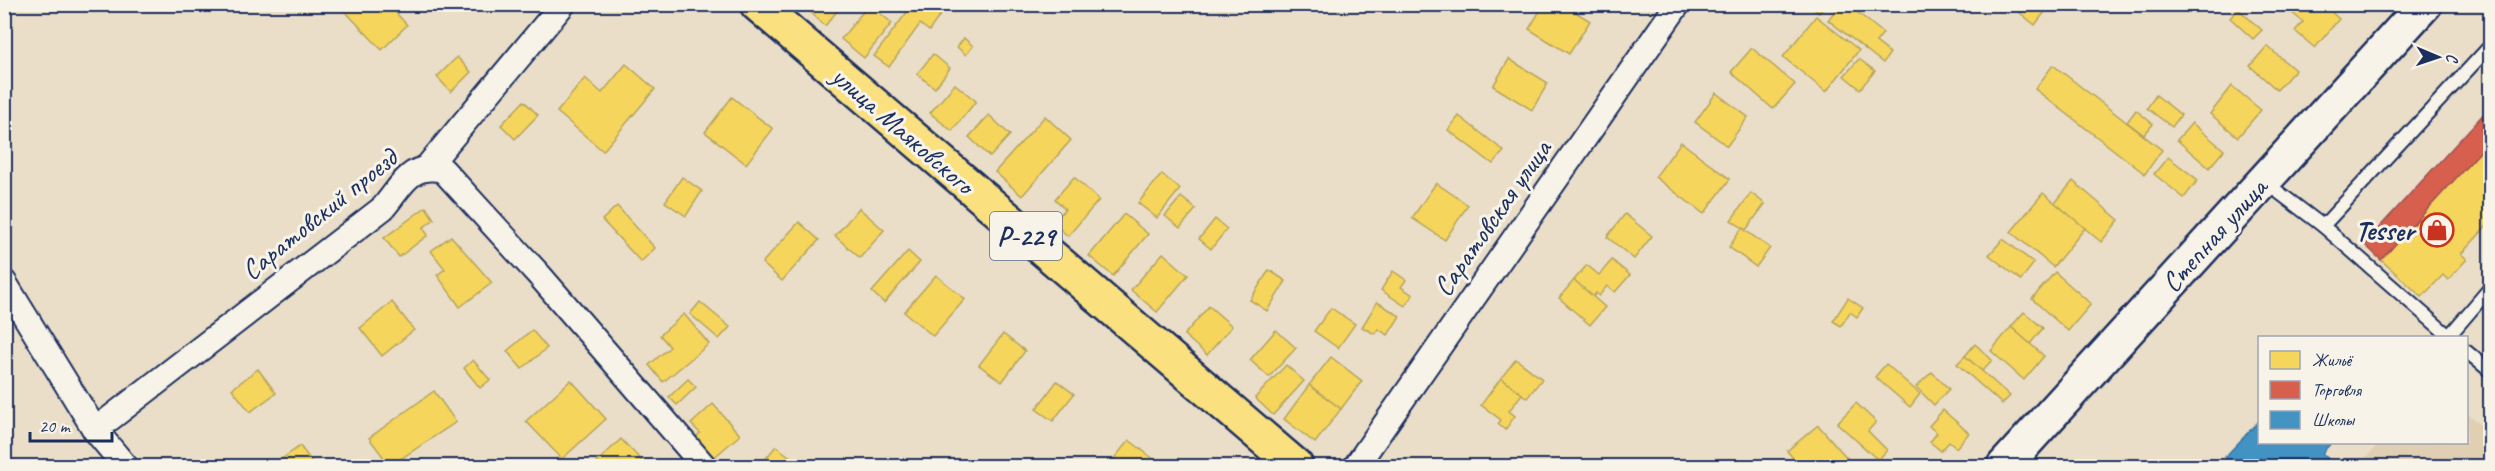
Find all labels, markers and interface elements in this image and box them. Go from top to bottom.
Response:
north arrow [2408,27,2468,87]
text: С [2442,53,2462,64]
street label: улица Маяковского [823,57,984,204]
street label: Саратовская улица [1425,132,1560,303]
street label: Саратовский проезд [234,139,406,287]
street label: Степная улица [2154,169,2276,299]
road number: Р-229 [990,212,1062,260]
shop icon: Tesser [2419,212,2455,248]
place label: Tesser [2355,213,2417,248]
legend [2258,336,2468,444]
text: Жильё [2312,349,2354,371]
text: Торговля [2312,379,2363,401]
scale bar [30,405,112,443]
text: Школы [2312,409,2356,431]
text: 20 m [39,415,72,437]

